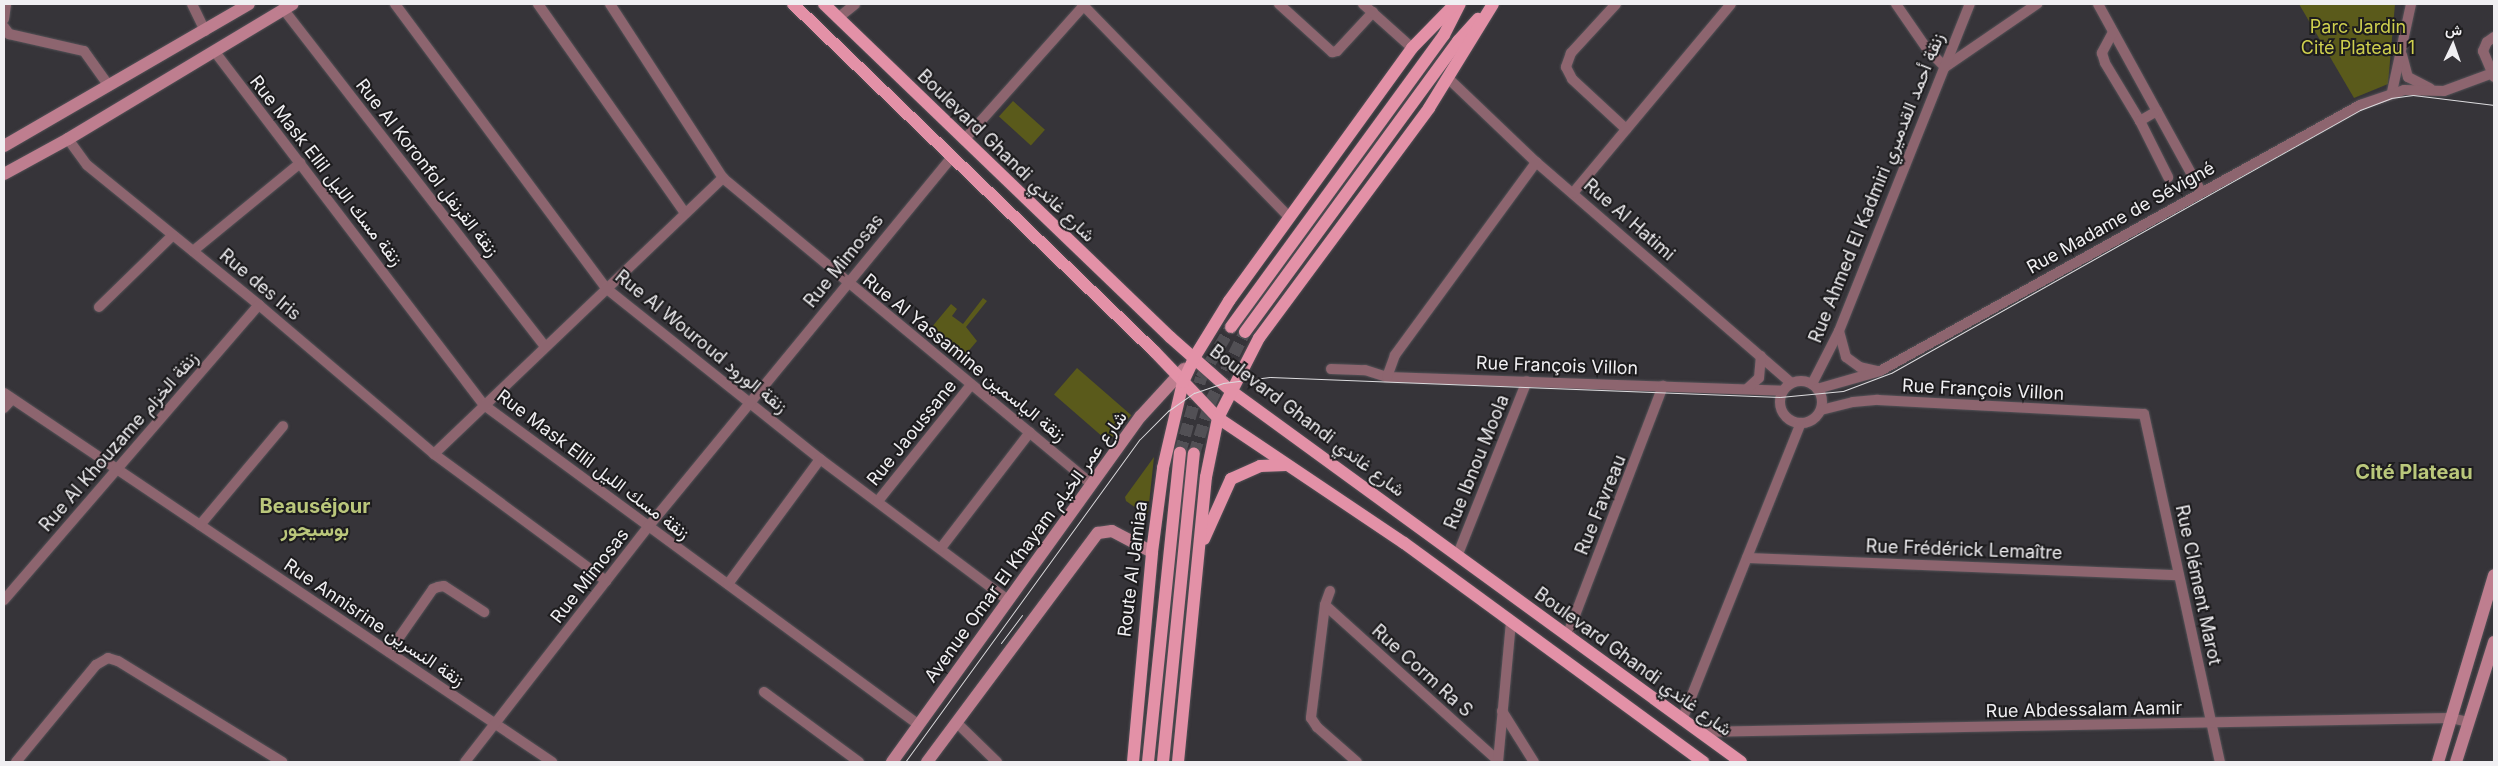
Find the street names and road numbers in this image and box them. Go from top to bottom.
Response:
street label: Rue Ahmed El Kadmiri زنقة أحمد القدميري [1805,30,1949,346]
street label: Boulevard Ghandi شارع غاندي [913,65,1099,247]
street label: Rue Mask Ellil زنقة مسك الليل [245,71,407,271]
street label: Rue Al Koronfol زنقة القرنفل [351,75,503,261]
street label: Rue Madame de Sévigné [2023,157,2219,279]
street label: Rue Al Hatimi [1579,175,1679,265]
street label: Rue Mimosas [800,210,888,312]
street label: Rue des Iris [215,245,305,325]
street label: Rue Al Wouroud زنقة الورود [611,266,791,418]
street label: Rue Al Yassamine زنقة الياسمين [858,269,1070,447]
street label: Boulevard Ghandi شارع غاندي [1205,341,1409,501]
street label: Rue Al Khouzame زنقة الخزام [35,348,203,536]
street label: Rue François Villon [1476,352,1638,380]
street label: Rue François Villon [1901,375,2065,405]
street label: Rue Jaoussane [863,376,961,490]
street label: Rue Mask Ellil زنقة مسك الليل [492,385,694,545]
street label: Rue Ibnou Moola [1440,392,1514,532]
street label: Avenue Omar El Khayam شارع عمر الخيام [920,407,1132,687]
street label: Rue Favreau [1571,452,1631,558]
street label: Route Al Jamiaa [1114,500,1152,638]
street label: Rue Clément Marot [2170,503,2226,667]
street label: Rue Mimosas [546,524,634,628]
street label: Rue Frédérick Lemaître [1865,536,2063,564]
street label: Rue Annisrine زنقة النسرين [280,554,468,692]
street label: Boulevard Ghandi شارع غاندي [1530,583,1736,741]
street label: Rue Corm Ra S [1367,620,1477,722]
street label: Rue Abdessalam Aamir [1986,697,2182,723]

